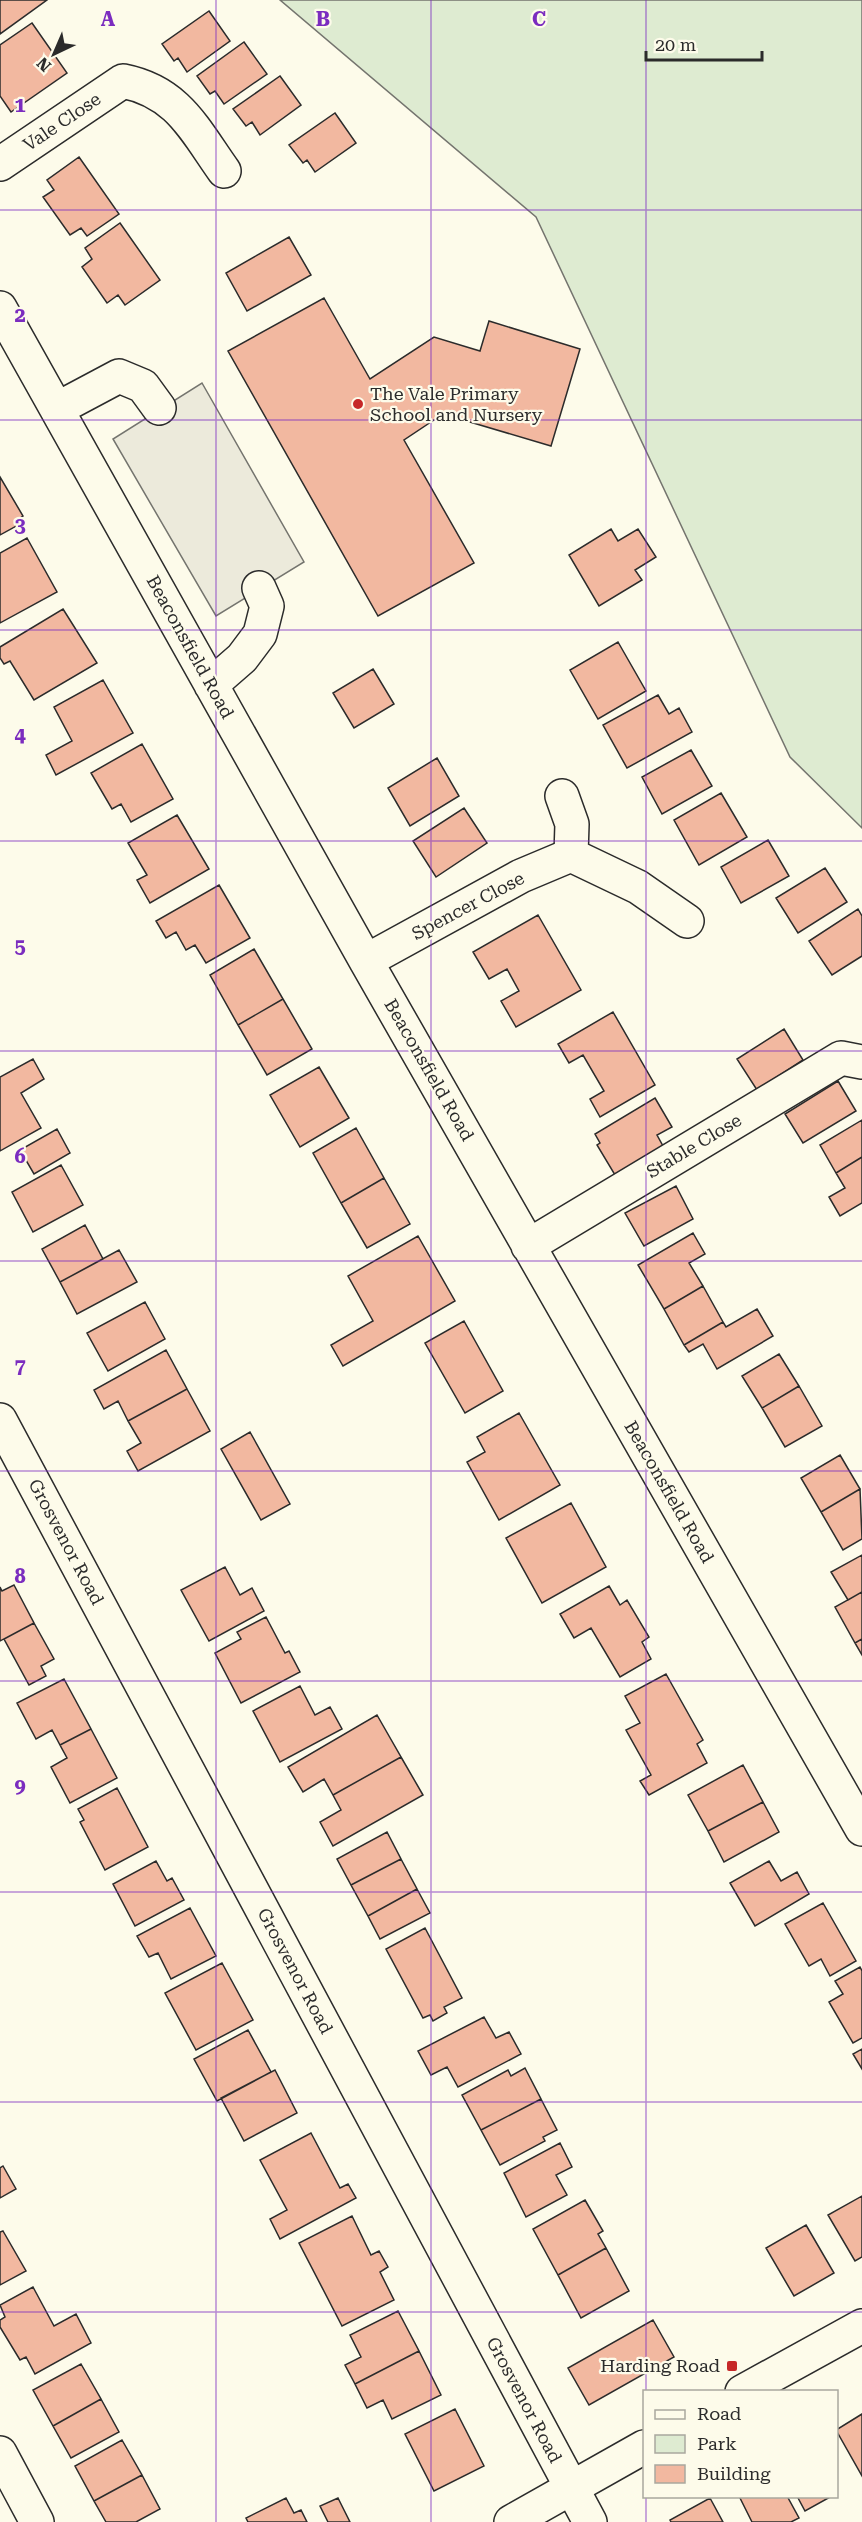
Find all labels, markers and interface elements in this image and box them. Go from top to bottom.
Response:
text: A [101,7,116,31]
text: B [316,7,330,31]
text: C [532,7,546,31]
north arrow [24,24,84,84]
scale bar [646,24,762,62]
text: 20 m [655,34,696,55]
text: N [33,53,55,76]
street label: Vale Close [19,88,105,155]
text: 1 [14,93,26,117]
text: 2 [14,303,26,327]
place label: The Vale Primary School and Nursery [370,383,543,425]
marker: The Vale Primary School and Nursery [351,397,365,411]
text: 3 [14,513,26,537]
street label: Beaconsfield Road [142,572,239,722]
text: 4 [14,723,26,747]
street label: Spencer Close [408,867,528,944]
text: 5 [14,934,26,958]
street label: Beaconsfield Road [380,995,479,1145]
street label: Stable Close [642,1109,745,1182]
text: 6 [14,1144,26,1168]
text: 7 [14,1354,26,1378]
street label: Beaconsfield Road [620,1417,719,1567]
street label: Grosvenor Road [24,1475,109,1609]
text: 8 [14,1564,26,1588]
text: 9 [14,1774,26,1798]
street label: Grosvenor Road [253,1904,338,2038]
street label: Grosvenor Road [482,2333,567,2467]
place label: Harding Road [600,2355,720,2376]
marker: Harding Road [725,2359,739,2373]
legend [643,2390,838,2498]
text: Road [697,2403,742,2424]
text: Park [697,2433,737,2454]
text: Building [697,2463,771,2484]

